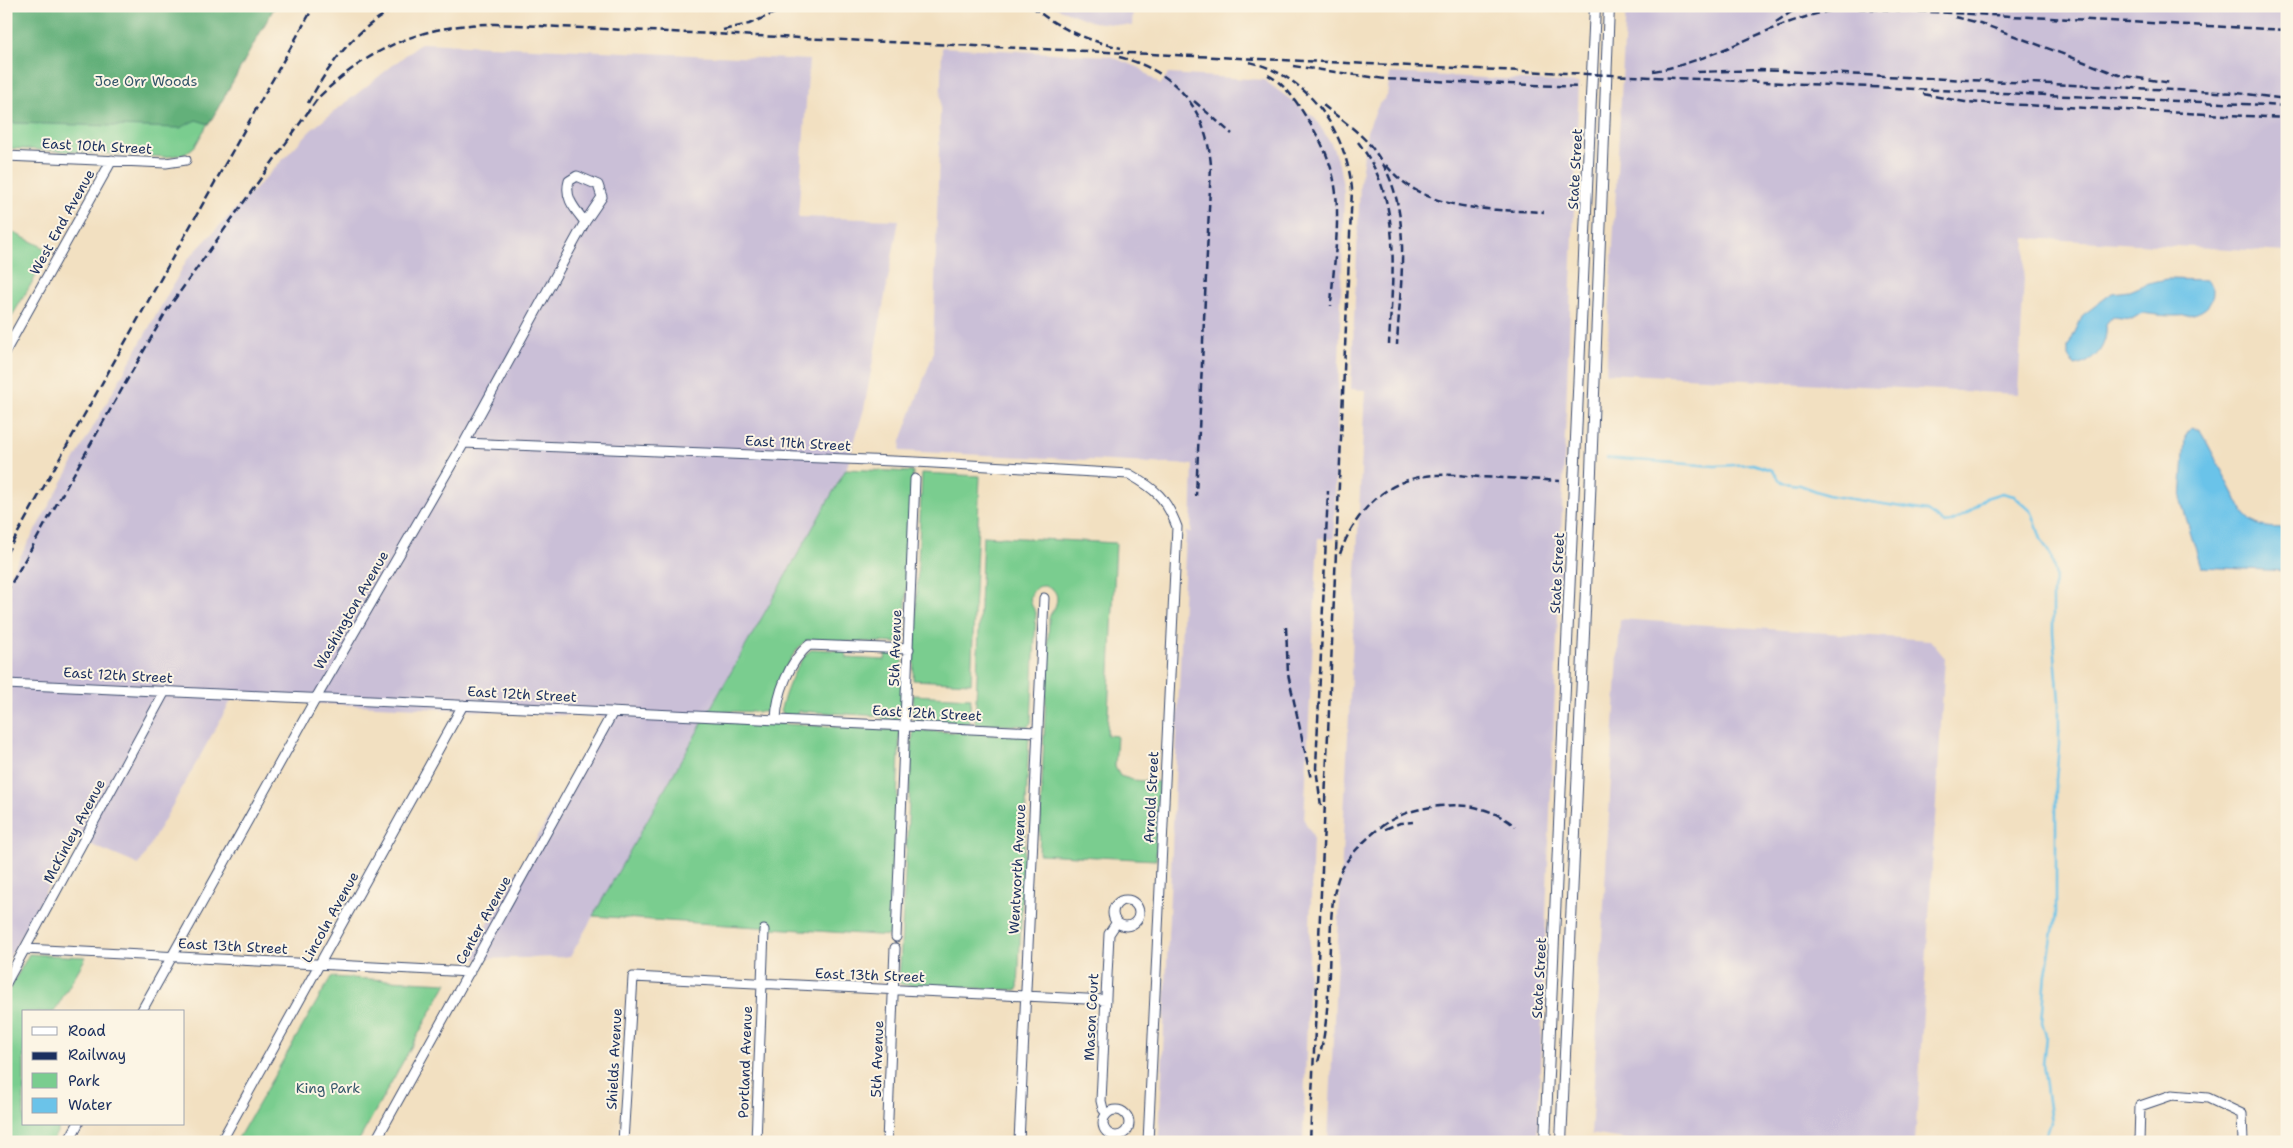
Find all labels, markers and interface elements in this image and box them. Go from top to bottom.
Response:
park label: Joe Orr Woods [95,72,197,90]
street label: State Street [1564,128,1586,210]
street label: East 10th Street [41,134,153,158]
street label: West End Avenue [25,166,99,278]
street label: East 11th Street [745,431,851,455]
street label: State Street [1546,532,1568,614]
street label: Washington Avenue [310,547,392,673]
street label: 5th Avenue [885,609,905,687]
street label: East 12th Street [63,663,173,687]
street label: East 12th Street [467,682,577,706]
street label: East 12th Street [872,701,982,725]
street label: Arnold Street [1140,751,1162,843]
street label: McKinley Avenue [39,776,109,886]
street label: Wentworth Avenue [1005,803,1029,935]
street label: Lincoln Avenue [297,868,363,966]
street label: Center Avenue [451,872,515,968]
street label: East 13th Street [178,934,288,958]
street label: State Street [1528,937,1550,1019]
street label: East 13th Street [815,964,925,986]
street label: Mason Court [1080,973,1102,1061]
street label: Portland Avenue [734,1005,756,1119]
street label: Shields Avenue [602,1008,626,1110]
legend [22,1010,185,1126]
street label: 5th Avenue [867,1020,887,1098]
text: Road [68,1021,106,1041]
text: Railway [68,1045,126,1065]
text: Park [68,1071,100,1091]
park label: King Park [296,1079,360,1097]
text: Water [68,1095,112,1115]

